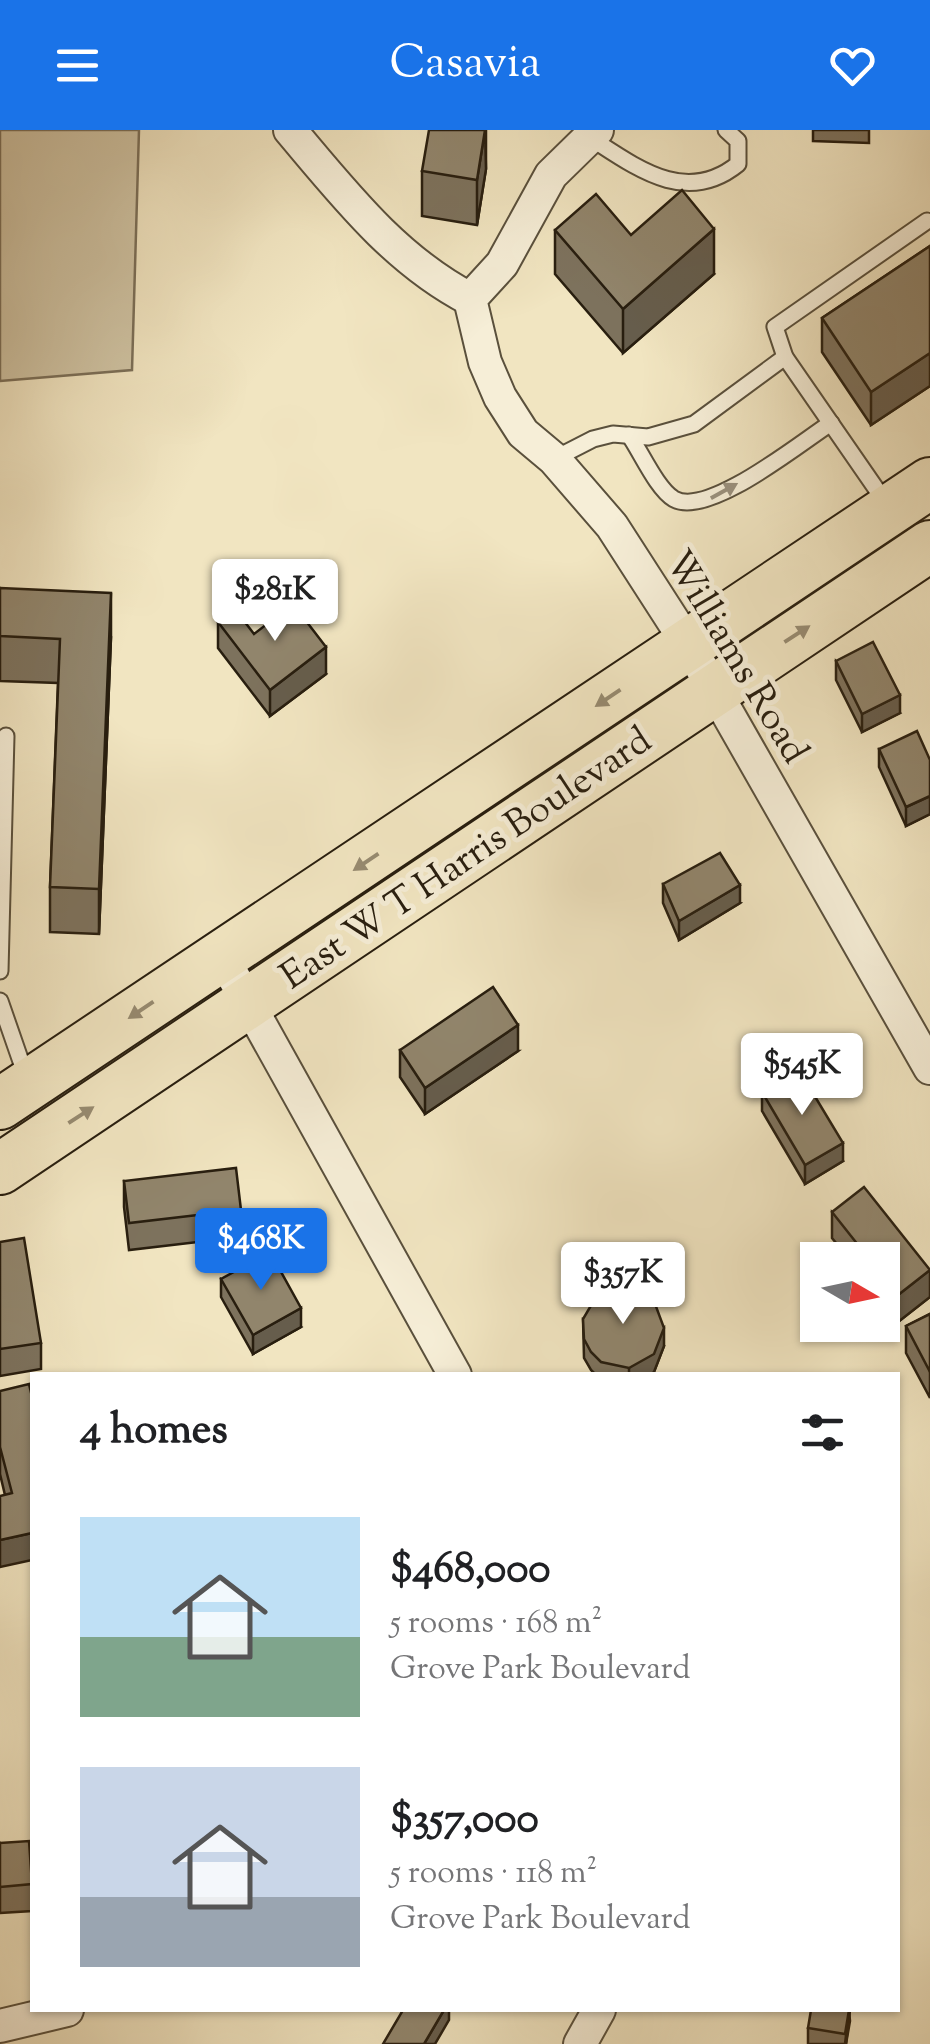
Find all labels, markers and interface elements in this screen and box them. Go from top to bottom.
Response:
text: Casavia [389,33,541,98]
icon: menu [50,38,105,93]
icon: heart [825,38,880,93]
one-way arrow [710,482,738,500]
street label: Williams Road [650,541,820,775]
pin: $281K [205,559,345,644]
text: $281K [234,568,316,614]
one-way arrow [783,626,810,644]
one-way arrow [594,688,621,707]
street label: East W T Harris Boulevard [271,716,664,1005]
one-way arrow [352,852,379,871]
one-way arrow [128,1000,155,1019]
pin: $545K [732,1033,872,1118]
text: $545K [763,1042,841,1088]
one-way arrow [68,1107,95,1125]
pin: $468K [191,1208,331,1293]
text: $468K [217,1217,305,1263]
pin: $357K [553,1242,693,1327]
north arrow [800,1242,900,1342]
map controls [800,1242,900,1342]
text: $357K [583,1251,663,1297]
text: 4 homes [80,1402,228,1462]
icon: filters [795,1405,850,1460]
text: $468,000 [390,1541,551,1601]
icon: home [160,1557,280,1677]
text: 5 rooms · 168 m² [390,1601,602,1647]
text: Grove Park Boulevard [390,1647,691,1693]
text: $357,000 [390,1791,539,1851]
icon: home [160,1807,280,1927]
text: 5 rooms · 118 m² [390,1851,597,1897]
text: Grove Park Boulevard [390,1897,691,1943]

